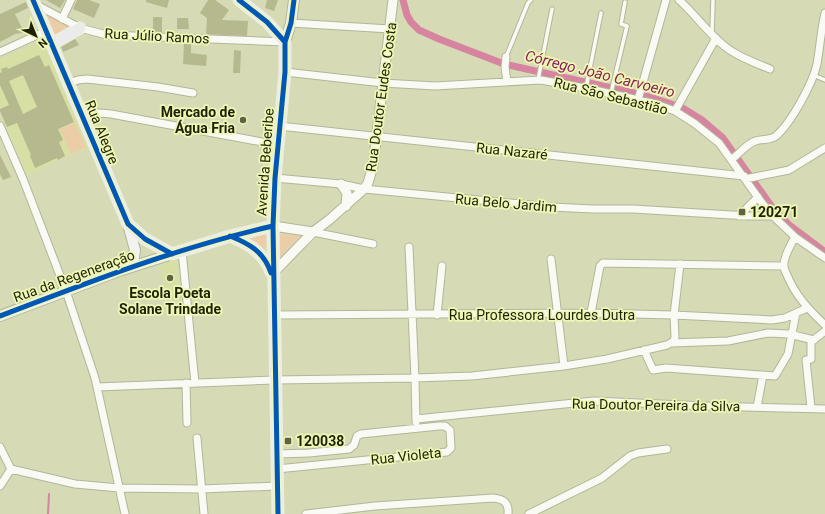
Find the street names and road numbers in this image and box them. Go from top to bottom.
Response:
street label: Rua Doutor Eudes Costa [363,21,399,173]
street label: Rua Júlio Ramos [104,25,210,47]
street label: Rua São Sebastião [552,74,670,118]
street label: Rua Alegre [82,98,122,166]
street label: Avenida Beberibe [253,108,277,216]
street label: Rua Nazaré [476,139,548,163]
street label: Rua Belo Jardim [455,191,557,215]
street label: Rua da Regeneração [11,247,137,305]
street label: Rua Professora Lourdes Dutra [449,307,635,323]
street label: Rua Doutor Pereira da Silva [572,396,740,414]
street label: Rua Violeta [370,444,442,468]

